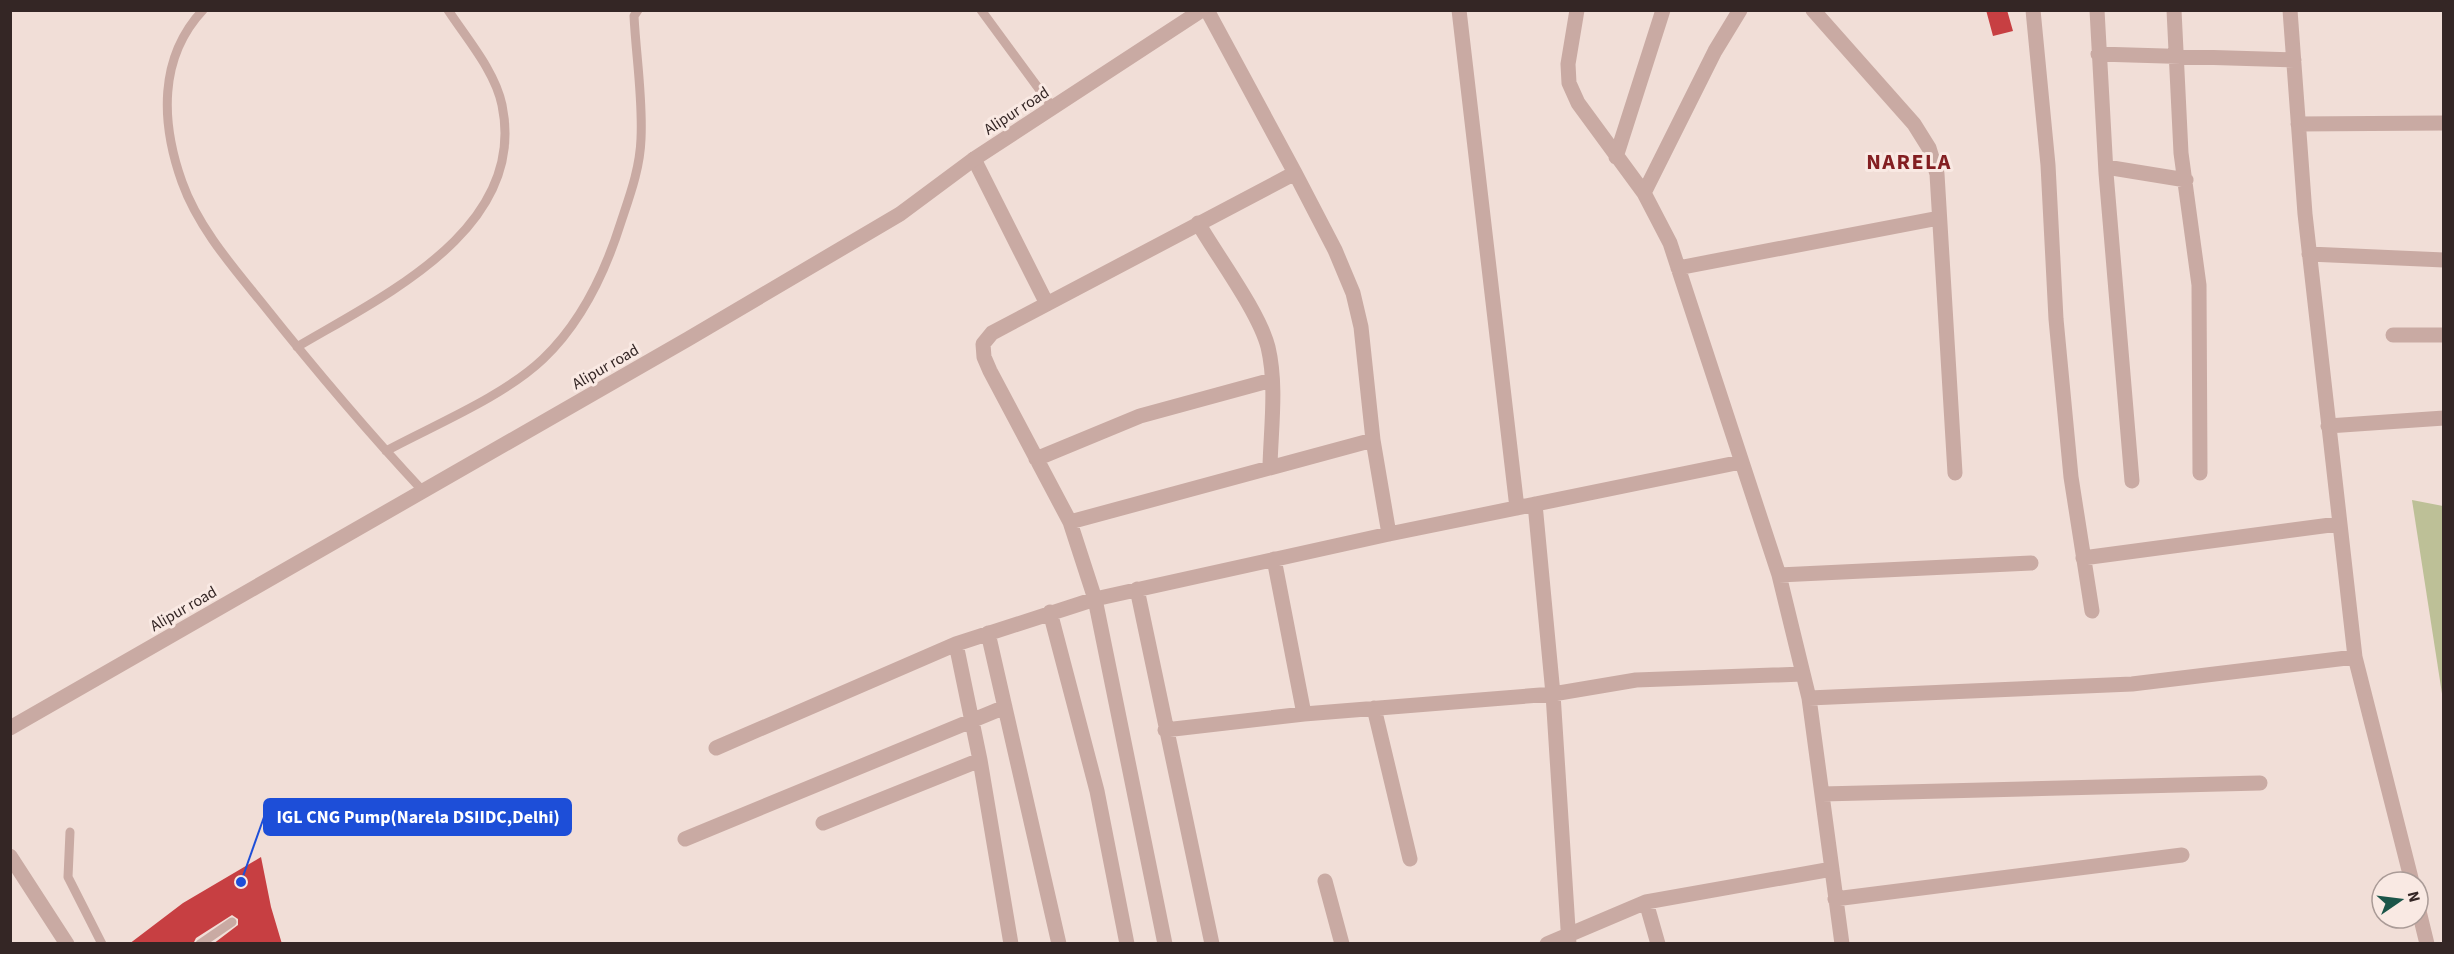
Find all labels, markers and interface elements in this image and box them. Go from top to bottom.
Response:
street label: Alipur road [980,82,1053,140]
district label: NARELA [1866,146,1952,178]
street label: Alipur road [568,339,643,395]
street label: Alipur road [146,581,221,637]
callout: IGL CNG Pump(Narela DSIIDC,Delhi) [264,799,571,835]
text: IGL CNG Pump(Narela DSIIDC,Delhi) [276,805,560,830]
north arrow [2370,870,2430,930]
text: N [2402,889,2426,904]

